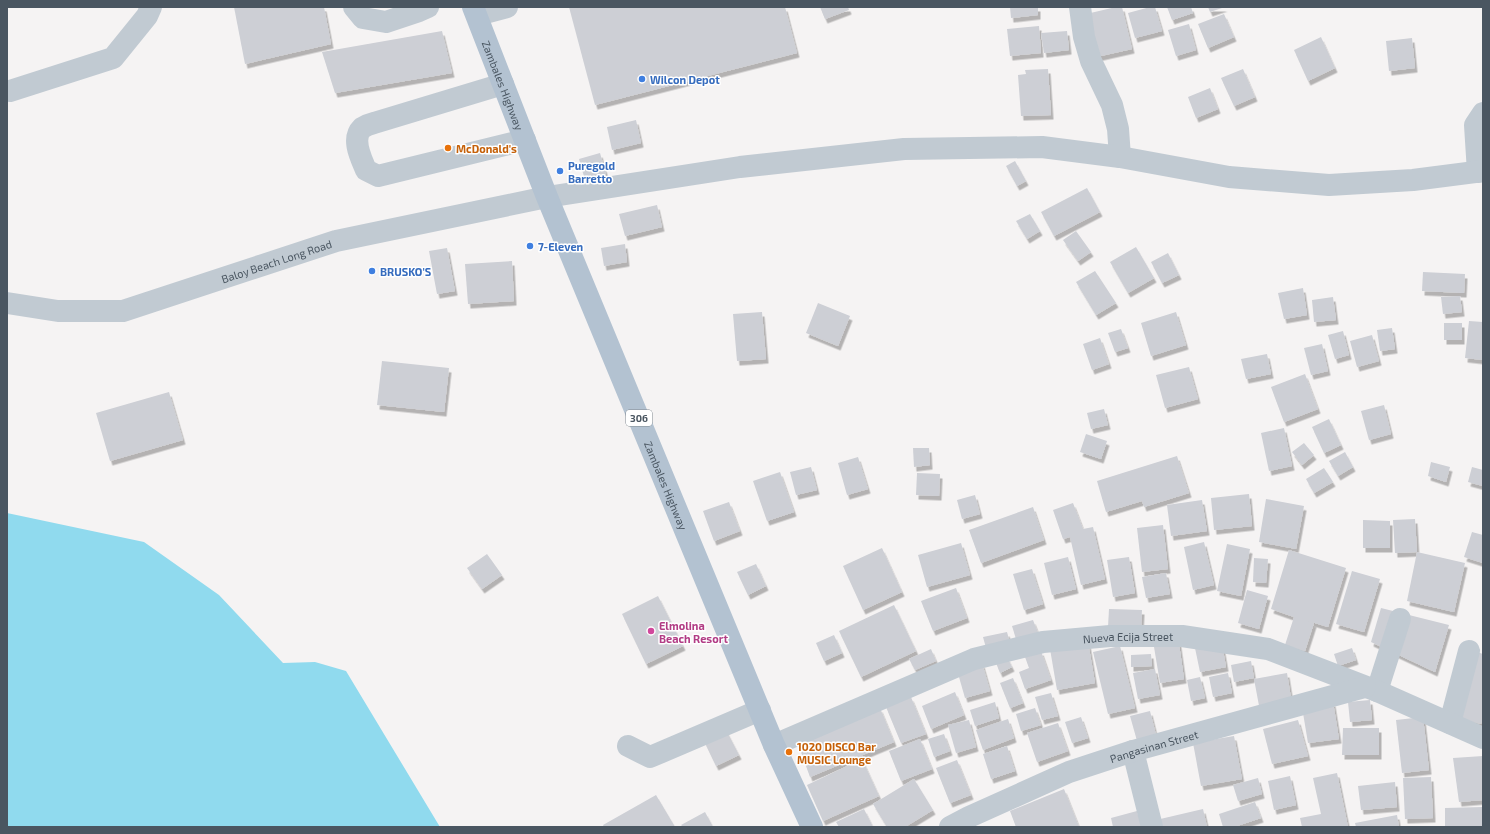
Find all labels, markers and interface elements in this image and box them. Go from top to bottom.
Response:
street label: Zambales Highway [480,39,527,132]
place label: Wilcon Depot [650,73,720,86]
marker: Wilcon Depot [637,74,647,84]
place label: McDonald's [456,142,517,155]
marker: McDonald's [443,143,453,153]
place label: Puregold Barretto [568,159,615,185]
marker: Puregold Barretto [555,166,565,176]
street label: Baloy Beach Long Road [219,236,333,285]
place label: 7-Eleven [538,240,583,253]
marker: 7-Eleven [525,241,535,251]
place label: BRUSKO'S [380,265,432,278]
marker: BRUSKO'S [367,266,377,276]
road number: 306 [626,410,652,426]
street label: Zambales Highway [642,439,691,532]
place label: Elmolina Beach Resort [659,619,728,645]
marker: Elmolina Beach Resort [646,626,656,636]
street label: Nueva Ecija Street [1082,630,1173,645]
street label: Pangasinan Street [1108,727,1199,765]
place label: 1020 DISCO Bar MUSIC Lounge [797,740,876,766]
marker: 1020 DISCO Bar MUSIC Lounge [784,747,794,757]

